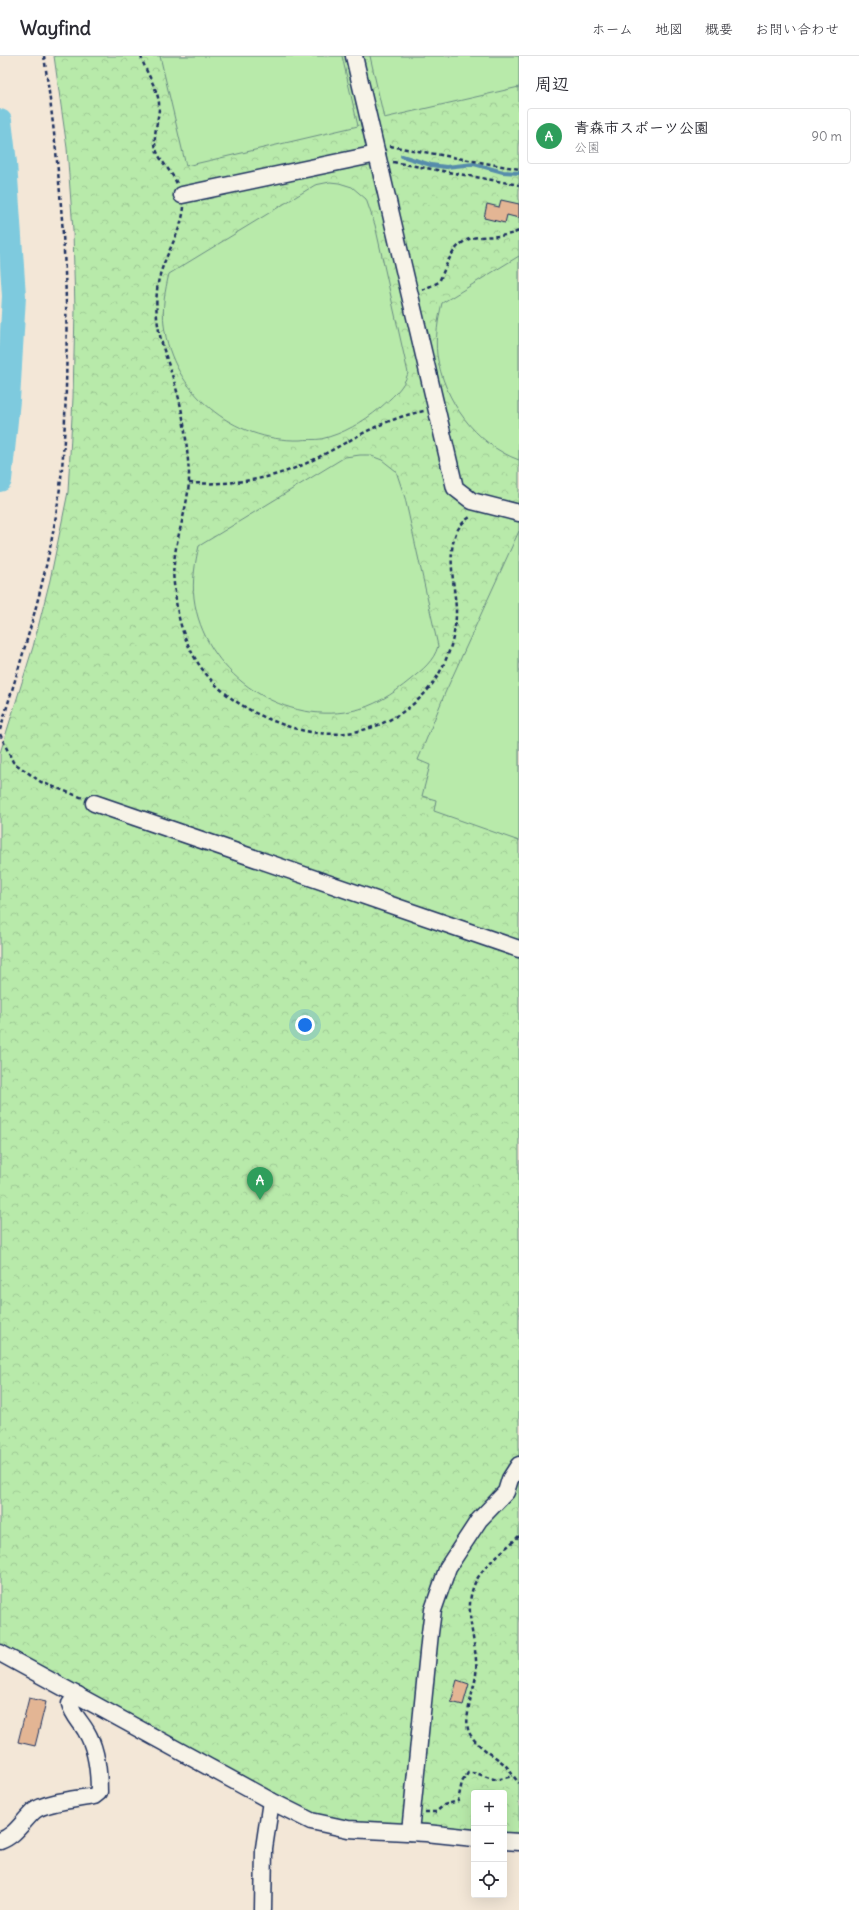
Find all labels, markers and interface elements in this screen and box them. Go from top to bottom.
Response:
text: Wayfind [20,16,91,40]
text: ホーム [592,20,633,38]
text: 地図 [655,20,683,38]
text: 概要 [705,20,733,38]
text: お問い合わせ [755,20,839,38]
text: 周辺 [535,73,569,95]
text: 青森市スポーツ公園 [574,118,709,137]
text: A [545,128,553,145]
text: 90 m [811,128,842,145]
text: 公園 [574,139,600,156]
your location [295,1015,315,1035]
pin: A [247,1167,273,1200]
map controls [471,1790,507,1898]
button: + [471,1790,507,1826]
button: − [471,1826,507,1862]
button: locate [471,1862,507,1898]

